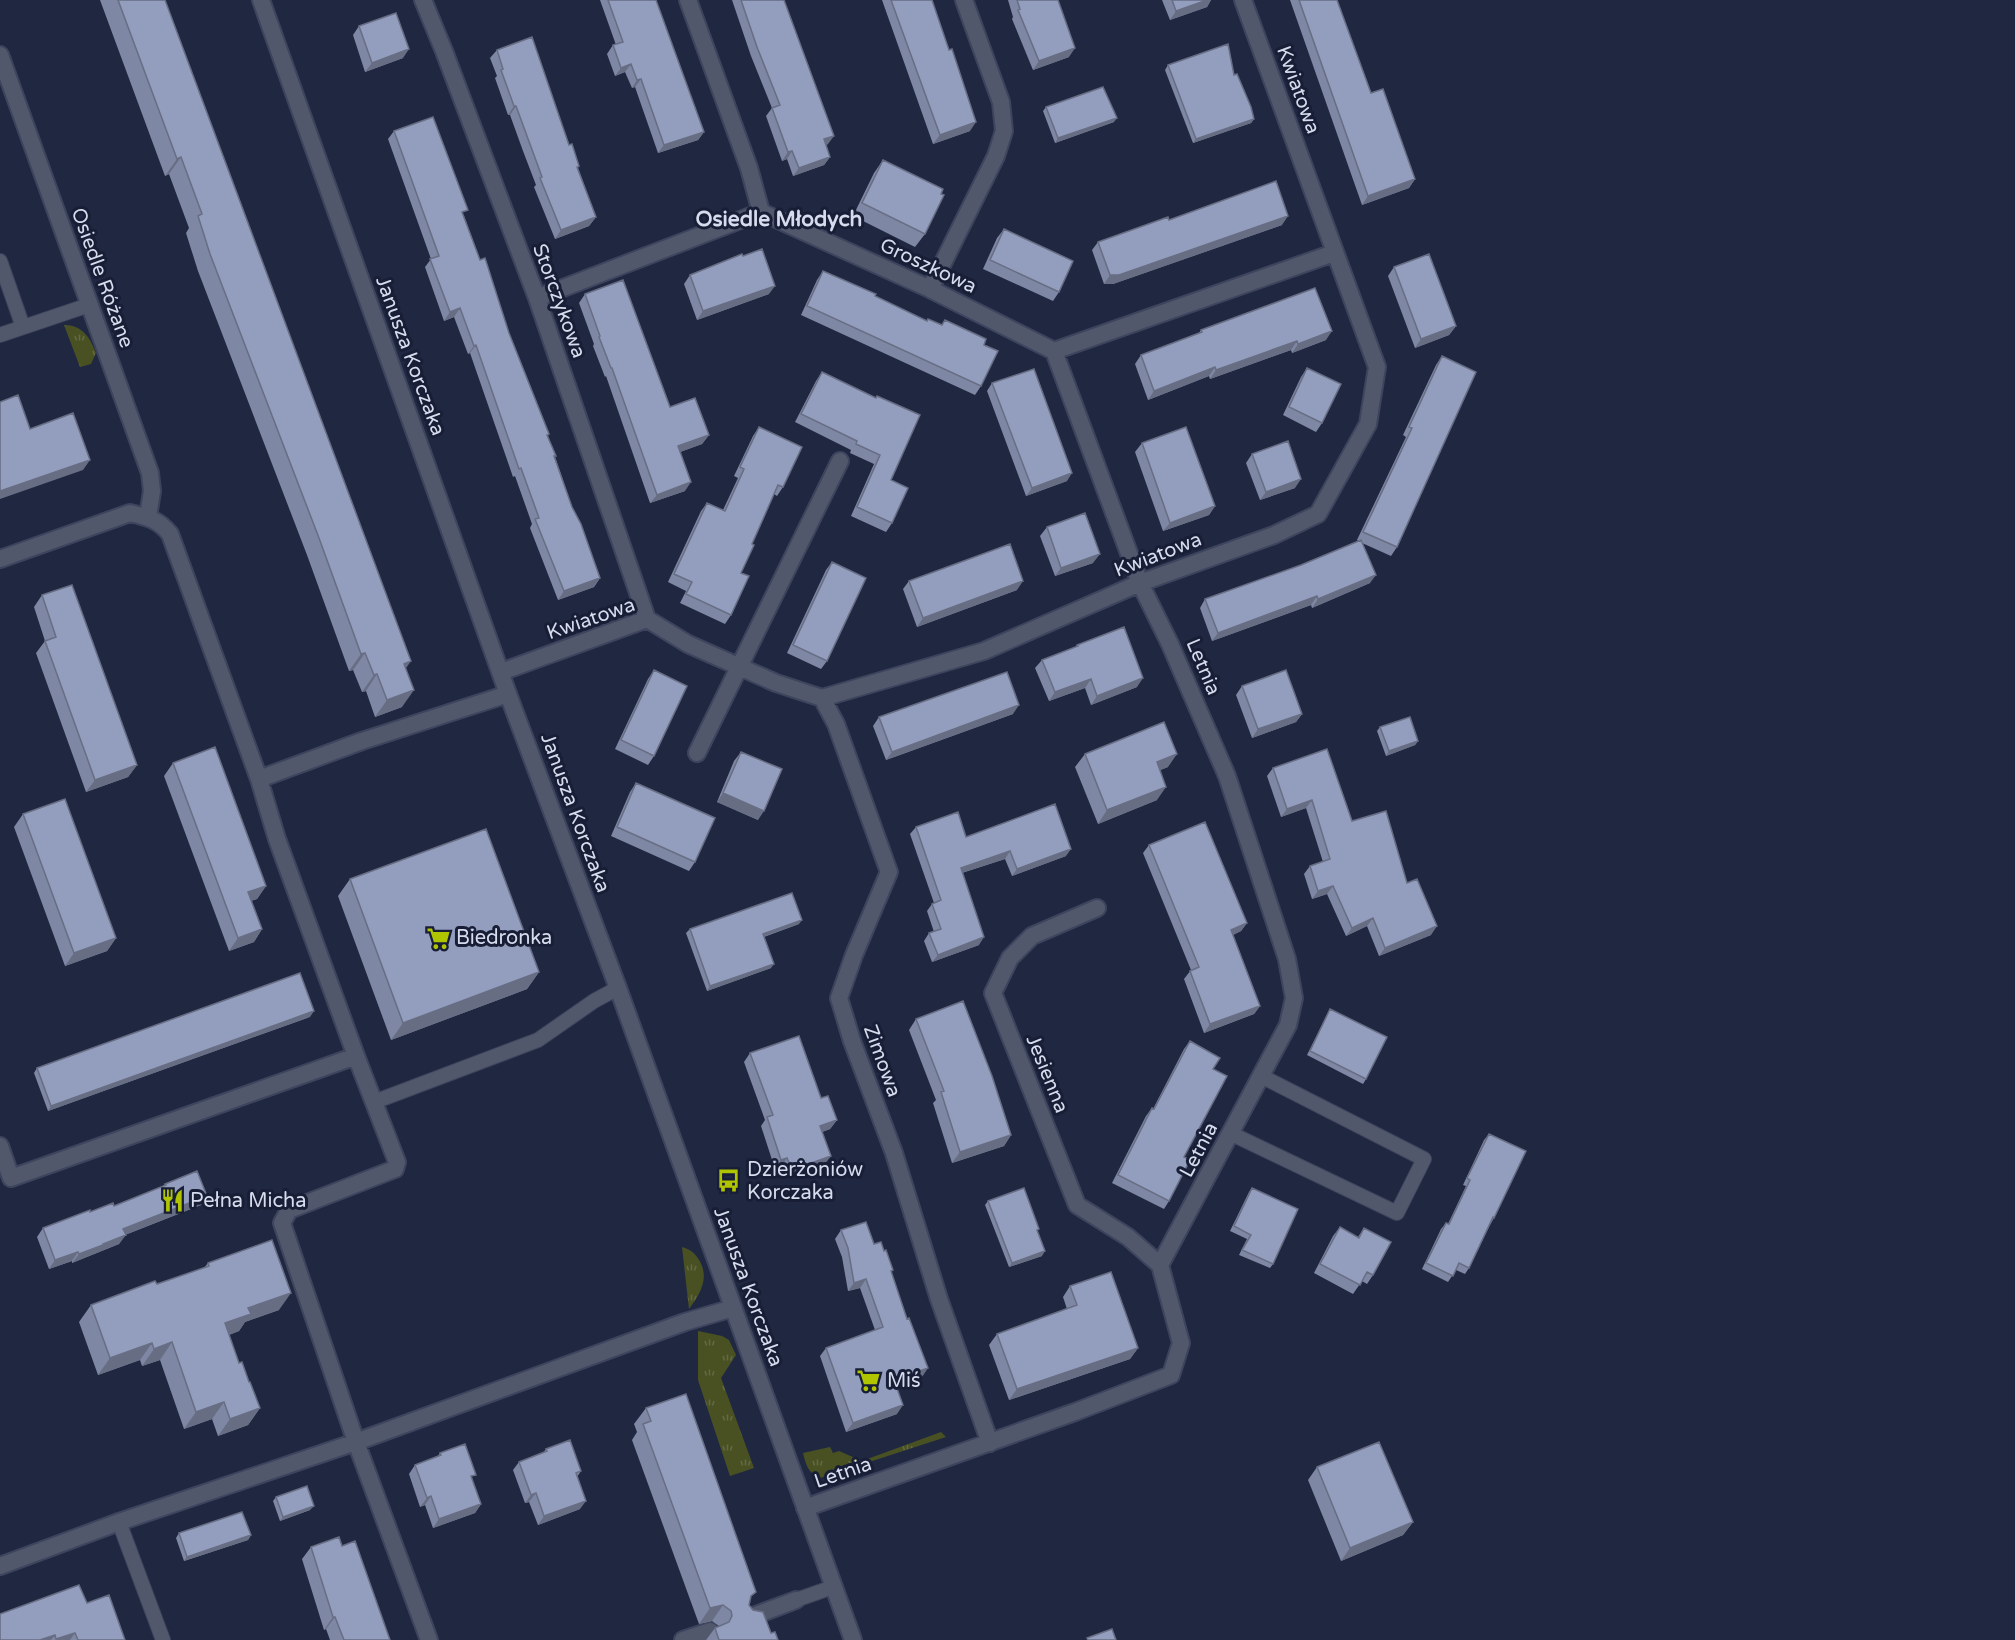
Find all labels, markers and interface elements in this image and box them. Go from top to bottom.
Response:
street label: Kwiatowa [1271,43,1325,137]
street label: Osiedle Różane [66,205,138,351]
district label: Osiedle Młodych [696,207,862,232]
street label: Groszkowa [876,233,980,299]
street label: Storczykowa [527,241,591,361]
street label: Janusza Korczaka [370,273,450,439]
street label: Kwiatowa [1111,527,1205,583]
street label: Kwiatowa [544,593,638,645]
street label: Letnia [1180,635,1226,699]
street label: Janusza Korczaka [535,730,615,896]
supermarket icon: Biedronka [425,925,451,951]
place label: Biedronka [456,926,552,950]
street label: Zimowa [858,1022,906,1100]
street label: Jesienna [1020,1031,1074,1117]
street label: Letnia [1175,1118,1223,1182]
place label: Dzierżoniów Korczaka [747,1158,863,1205]
bus stop icon: Dzierżoniów Korczaka [716,1168,742,1194]
restaurant icon: Pełna Micha [159,1188,185,1214]
place label: Pełna Micha [190,1189,306,1213]
street label: Janusza Korczaka [708,1204,788,1370]
supermarket icon: Miś [856,1368,882,1394]
place label: Miś [887,1369,921,1393]
street label: Letnia [811,1452,875,1494]

